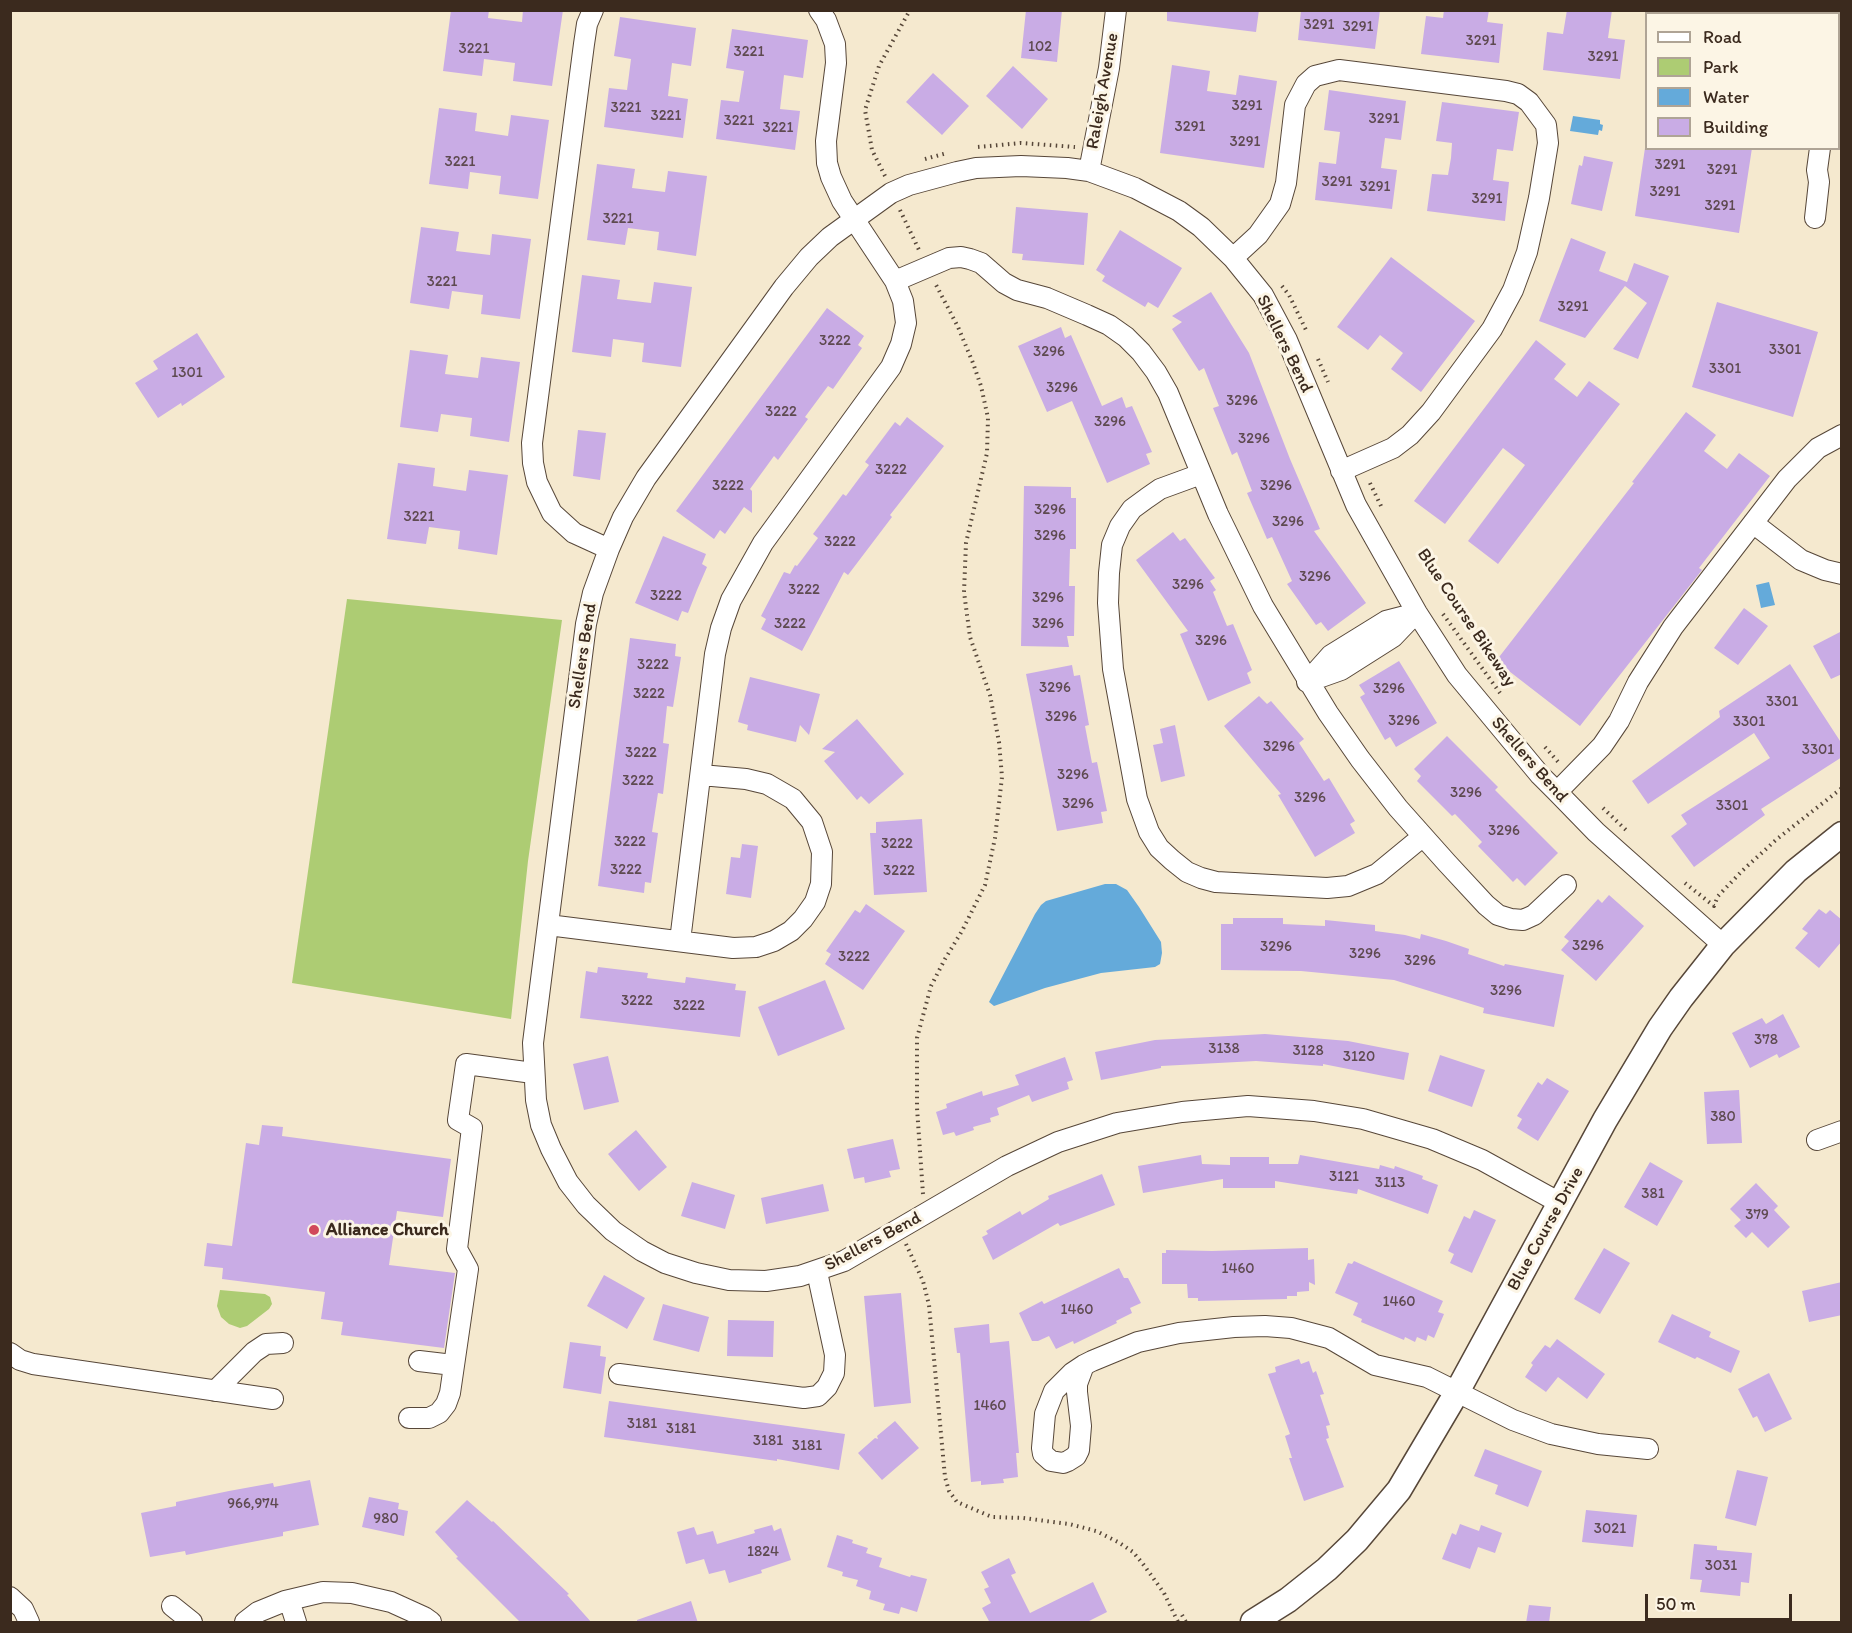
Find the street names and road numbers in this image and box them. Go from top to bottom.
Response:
street label: Raleigh Avenue [1082,31,1124,151]
street label: Shellers Bend [1251,291,1317,397]
street label: Blue Course Bikeway [1412,545,1520,691]
street label: Shellers Bend [564,602,602,710]
street label: Shellers Bend [1486,713,1572,807]
street label: Blue Course Drive [1503,1163,1589,1295]
street label: Shellers Bend [821,1208,925,1276]

